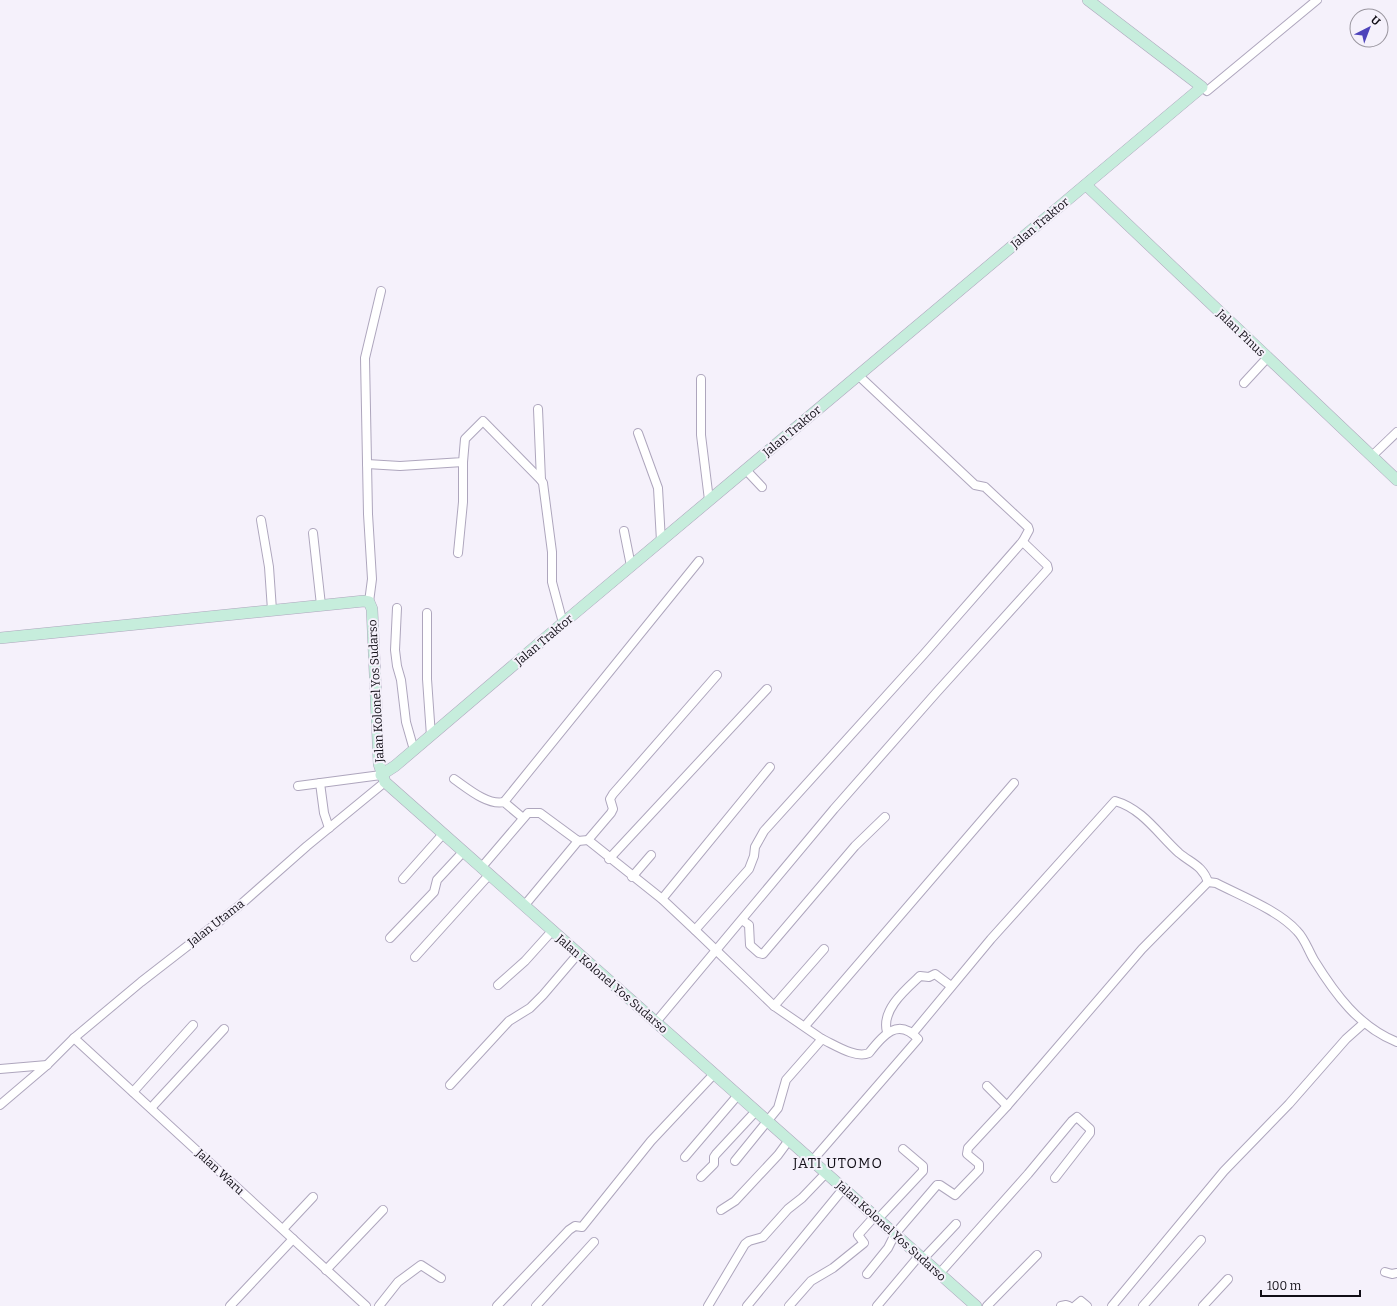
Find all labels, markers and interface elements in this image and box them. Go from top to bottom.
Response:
north arrow [1349,8,1389,48]
text: U [1368,13,1383,29]
street label: Jalan Traktor [1007,194,1072,252]
street label: Jalan Pinus [1213,306,1268,360]
street label: Jalan Traktor [759,402,824,460]
street label: Jalan Traktor [511,611,576,669]
street label: Jalan Kolonel Yos Sudarso [365,619,387,764]
street label: Jalan Utama [184,896,247,950]
street label: Jalan Kolonel Yos Sudarso [553,931,671,1036]
street label: Jalan Waru [192,1146,247,1198]
district label: JATI UTOMO [792,1155,883,1172]
street label: Jalan Kolonel Yos Sudarso [832,1177,949,1284]
scale bar [1261,1272,1360,1298]
text: 100 m [1267,1279,1302,1293]

